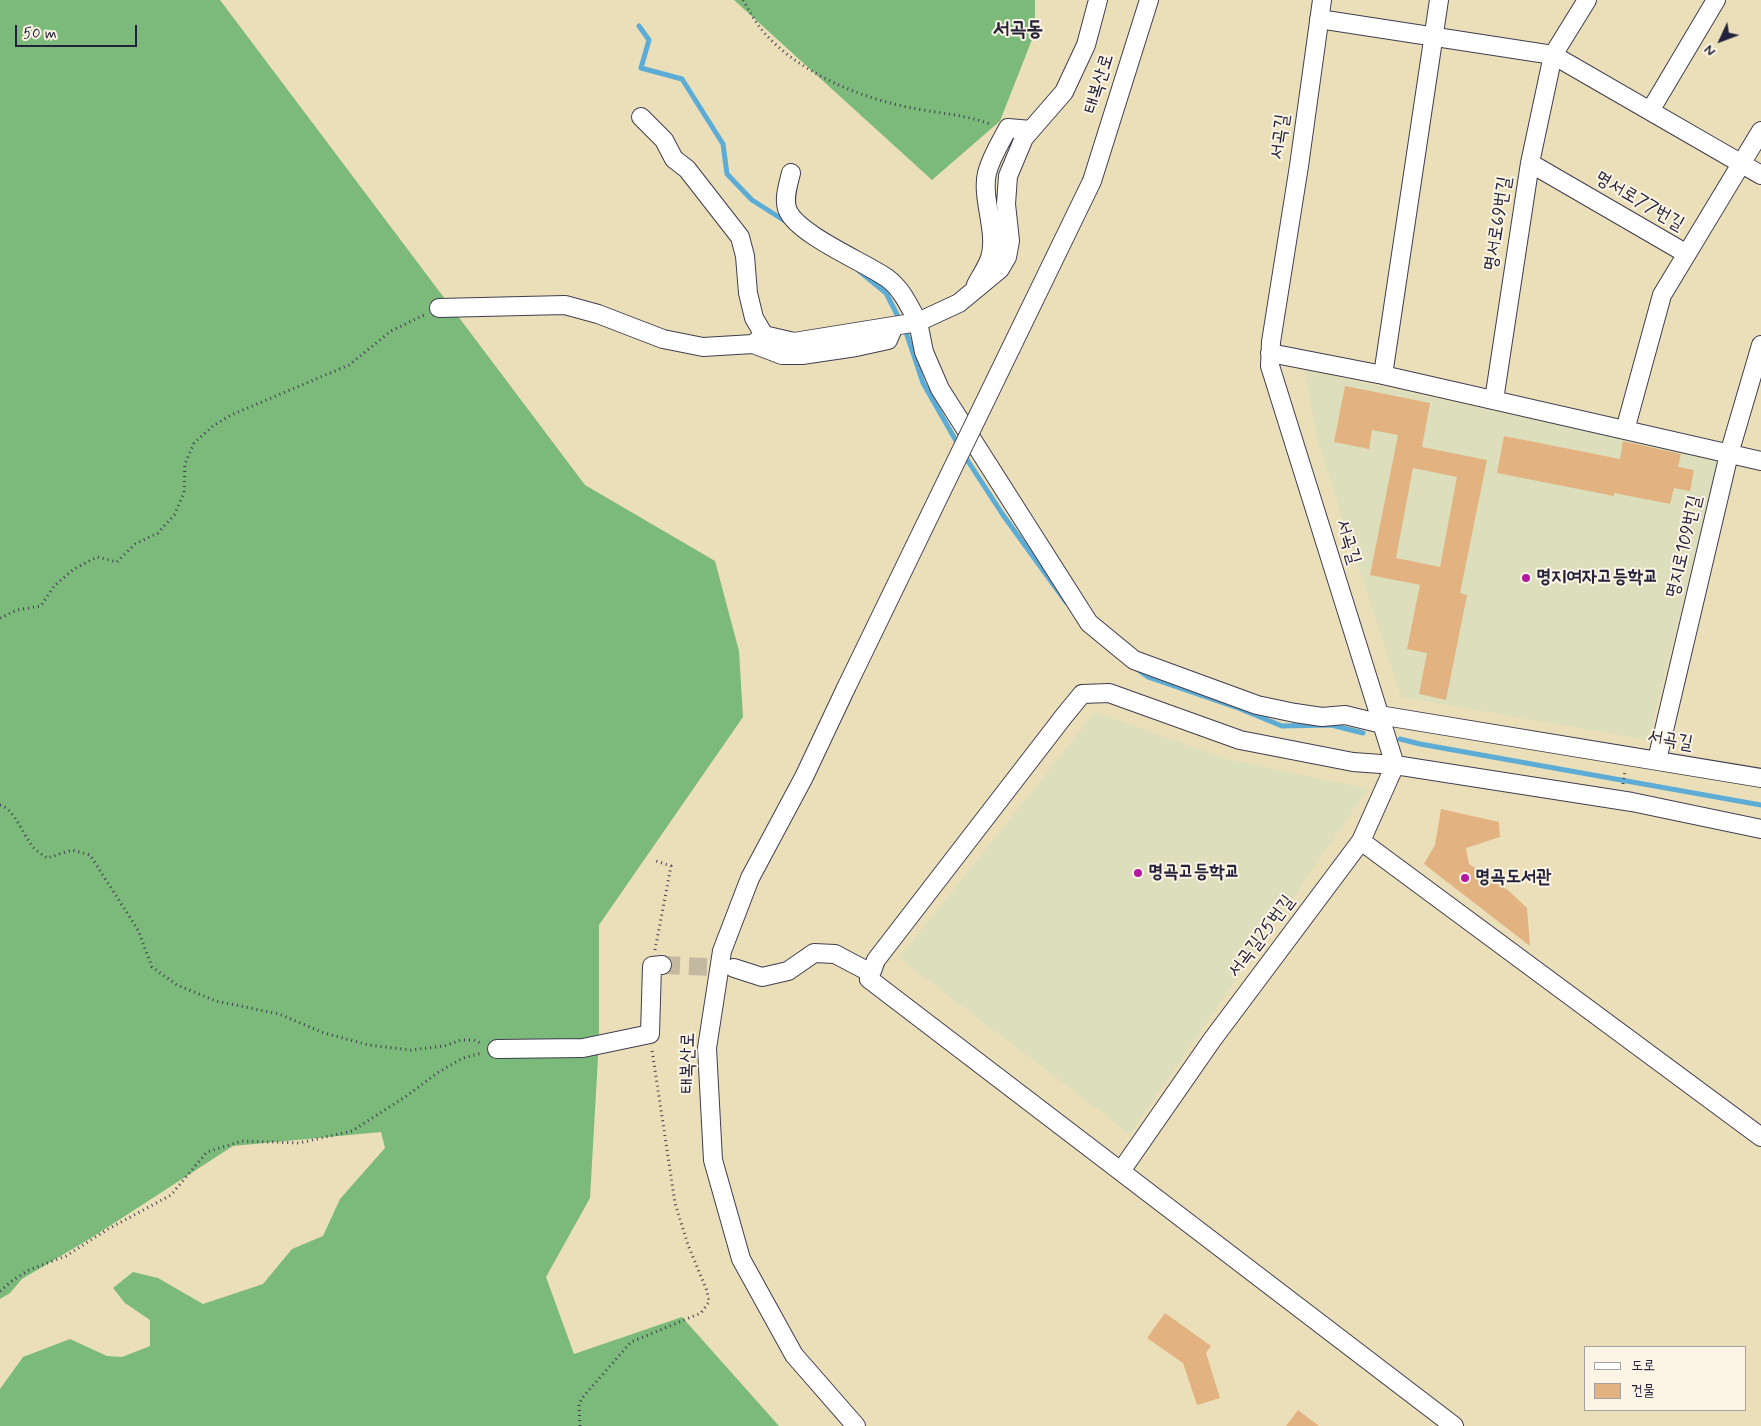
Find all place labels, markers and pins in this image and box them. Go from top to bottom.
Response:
place label: 명지여자고등학교 [1536,567,1658,589]
marker: 명지여자고등학교 [1520,572,1532,584]
place label: 명곡고등학교 [1148,862,1240,884]
marker: 명곡고등학교 [1132,867,1144,879]
place label: 명곡도서관 [1475,867,1551,889]
marker: 명곡도서관 [1459,872,1471,884]

